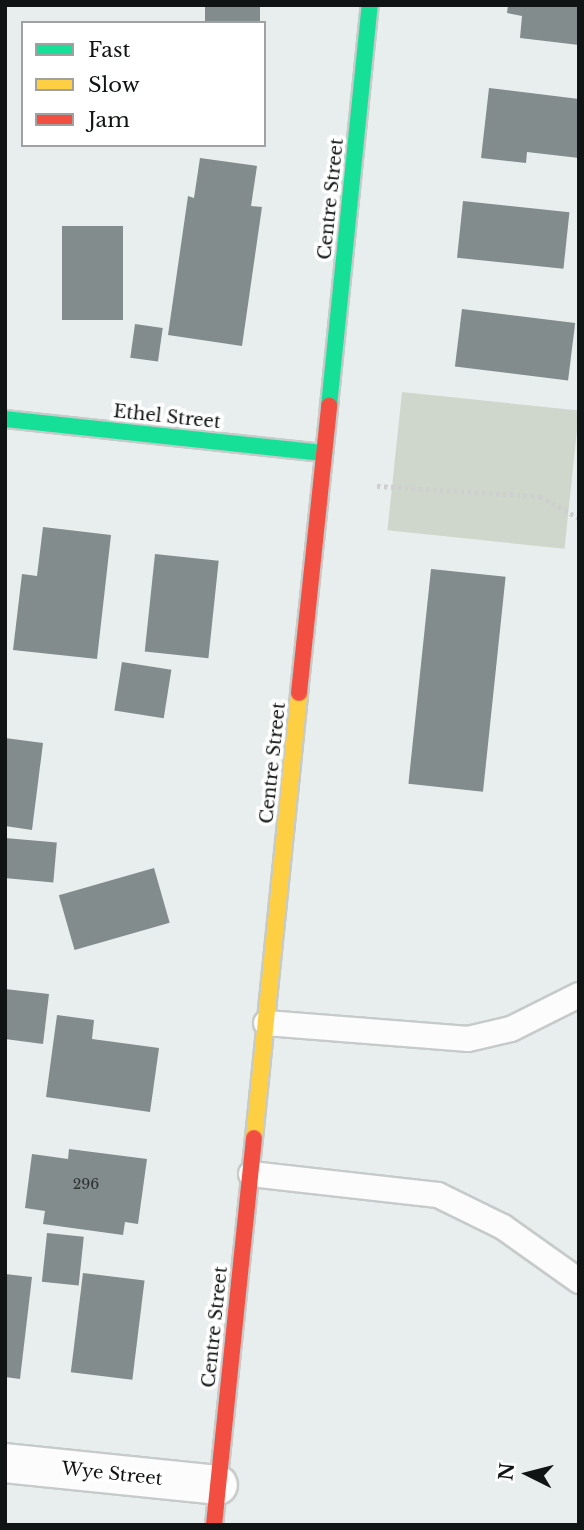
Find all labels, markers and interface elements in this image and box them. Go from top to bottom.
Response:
legend [21,21,266,147]
text: Fast [88,37,130,63]
text: Slow [88,72,140,98]
text: Jam [88,107,130,133]
street label: Centre Street [314,137,348,261]
street label: Ethel Street [112,401,222,433]
street label: Centre Street [256,701,290,825]
house number: 296 [73,1176,99,1192]
street label: Centre Street [198,1265,232,1389]
north arrow [493,1439,563,1509]
street label: Wye Street [61,1458,163,1490]
text: N [494,1462,519,1482]

